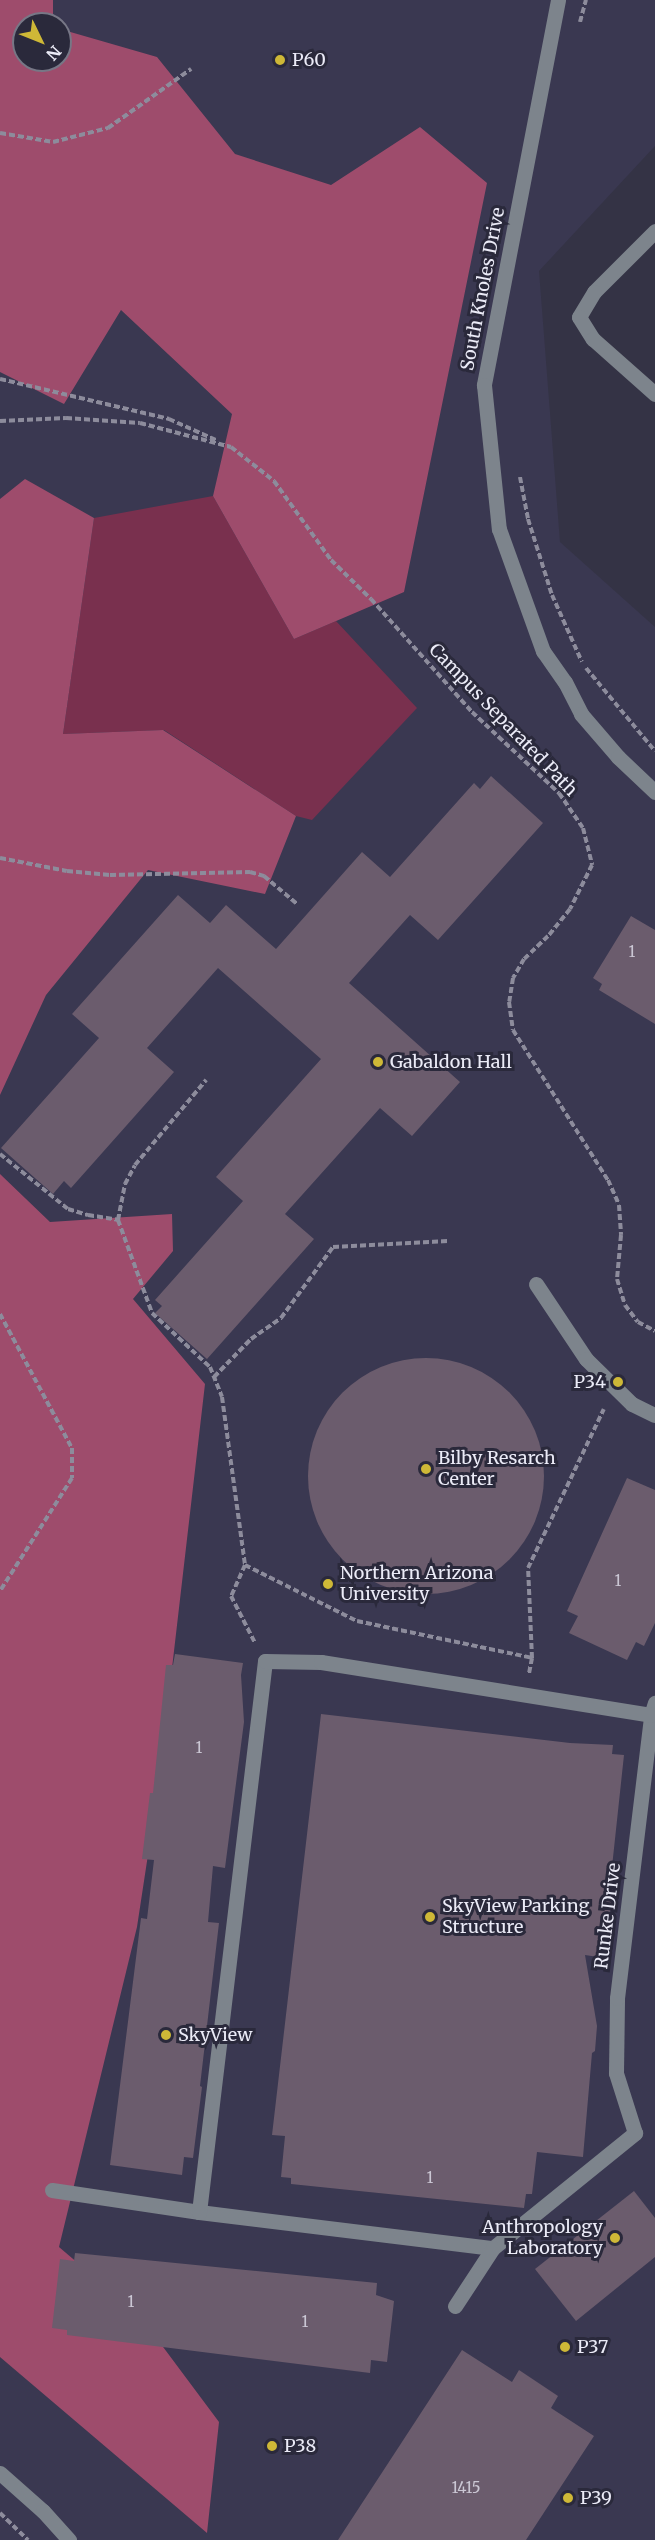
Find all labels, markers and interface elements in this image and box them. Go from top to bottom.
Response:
north arrow [12,12,72,72]
text: N [42,41,65,64]
place label: P60 [292,49,326,71]
marker: P60 [273,53,287,67]
street label: South Knoles Drive [457,206,509,372]
street label: Campus Separated Path [424,639,582,801]
house number: 1 [629,943,635,961]
place label: Gabaldon Hall [390,1051,512,1073]
marker: Gabaldon Hall [371,1055,385,1069]
place label: P34 [574,1371,606,1393]
marker: P34 [611,1375,625,1389]
place label: Bilby Resarch Center [438,1448,556,1490]
marker: Bilby Resarch Center [419,1462,433,1476]
place label: Northern Arizona University [340,1563,493,1606]
house number: 1 [615,1572,621,1590]
marker: Northern Arizona University [321,1577,335,1591]
house number: 1 [196,1739,202,1757]
street label: Runke Drive [591,1862,625,1970]
place label: SkyView Parking Structure [442,1896,589,1938]
marker: SkyView Parking Structure [423,1910,437,1924]
place label: SkyView [178,2024,252,2046]
marker: SkyView [159,2028,173,2042]
house number: 1 [427,2169,433,2187]
place label: Anthropology Laboratory [482,2217,603,2260]
marker: Anthropology Laboratory [608,2231,622,2245]
house number: 1 [128,2293,134,2311]
house number: 1 [302,2313,308,2331]
place label: P37 [577,2336,608,2358]
marker: P37 [558,2340,572,2354]
place label: P38 [284,2435,316,2457]
marker: P38 [265,2439,279,2453]
house number: 1415 [451,2479,481,2497]
place label: P39 [580,2487,612,2509]
marker: P39 [561,2491,575,2505]

